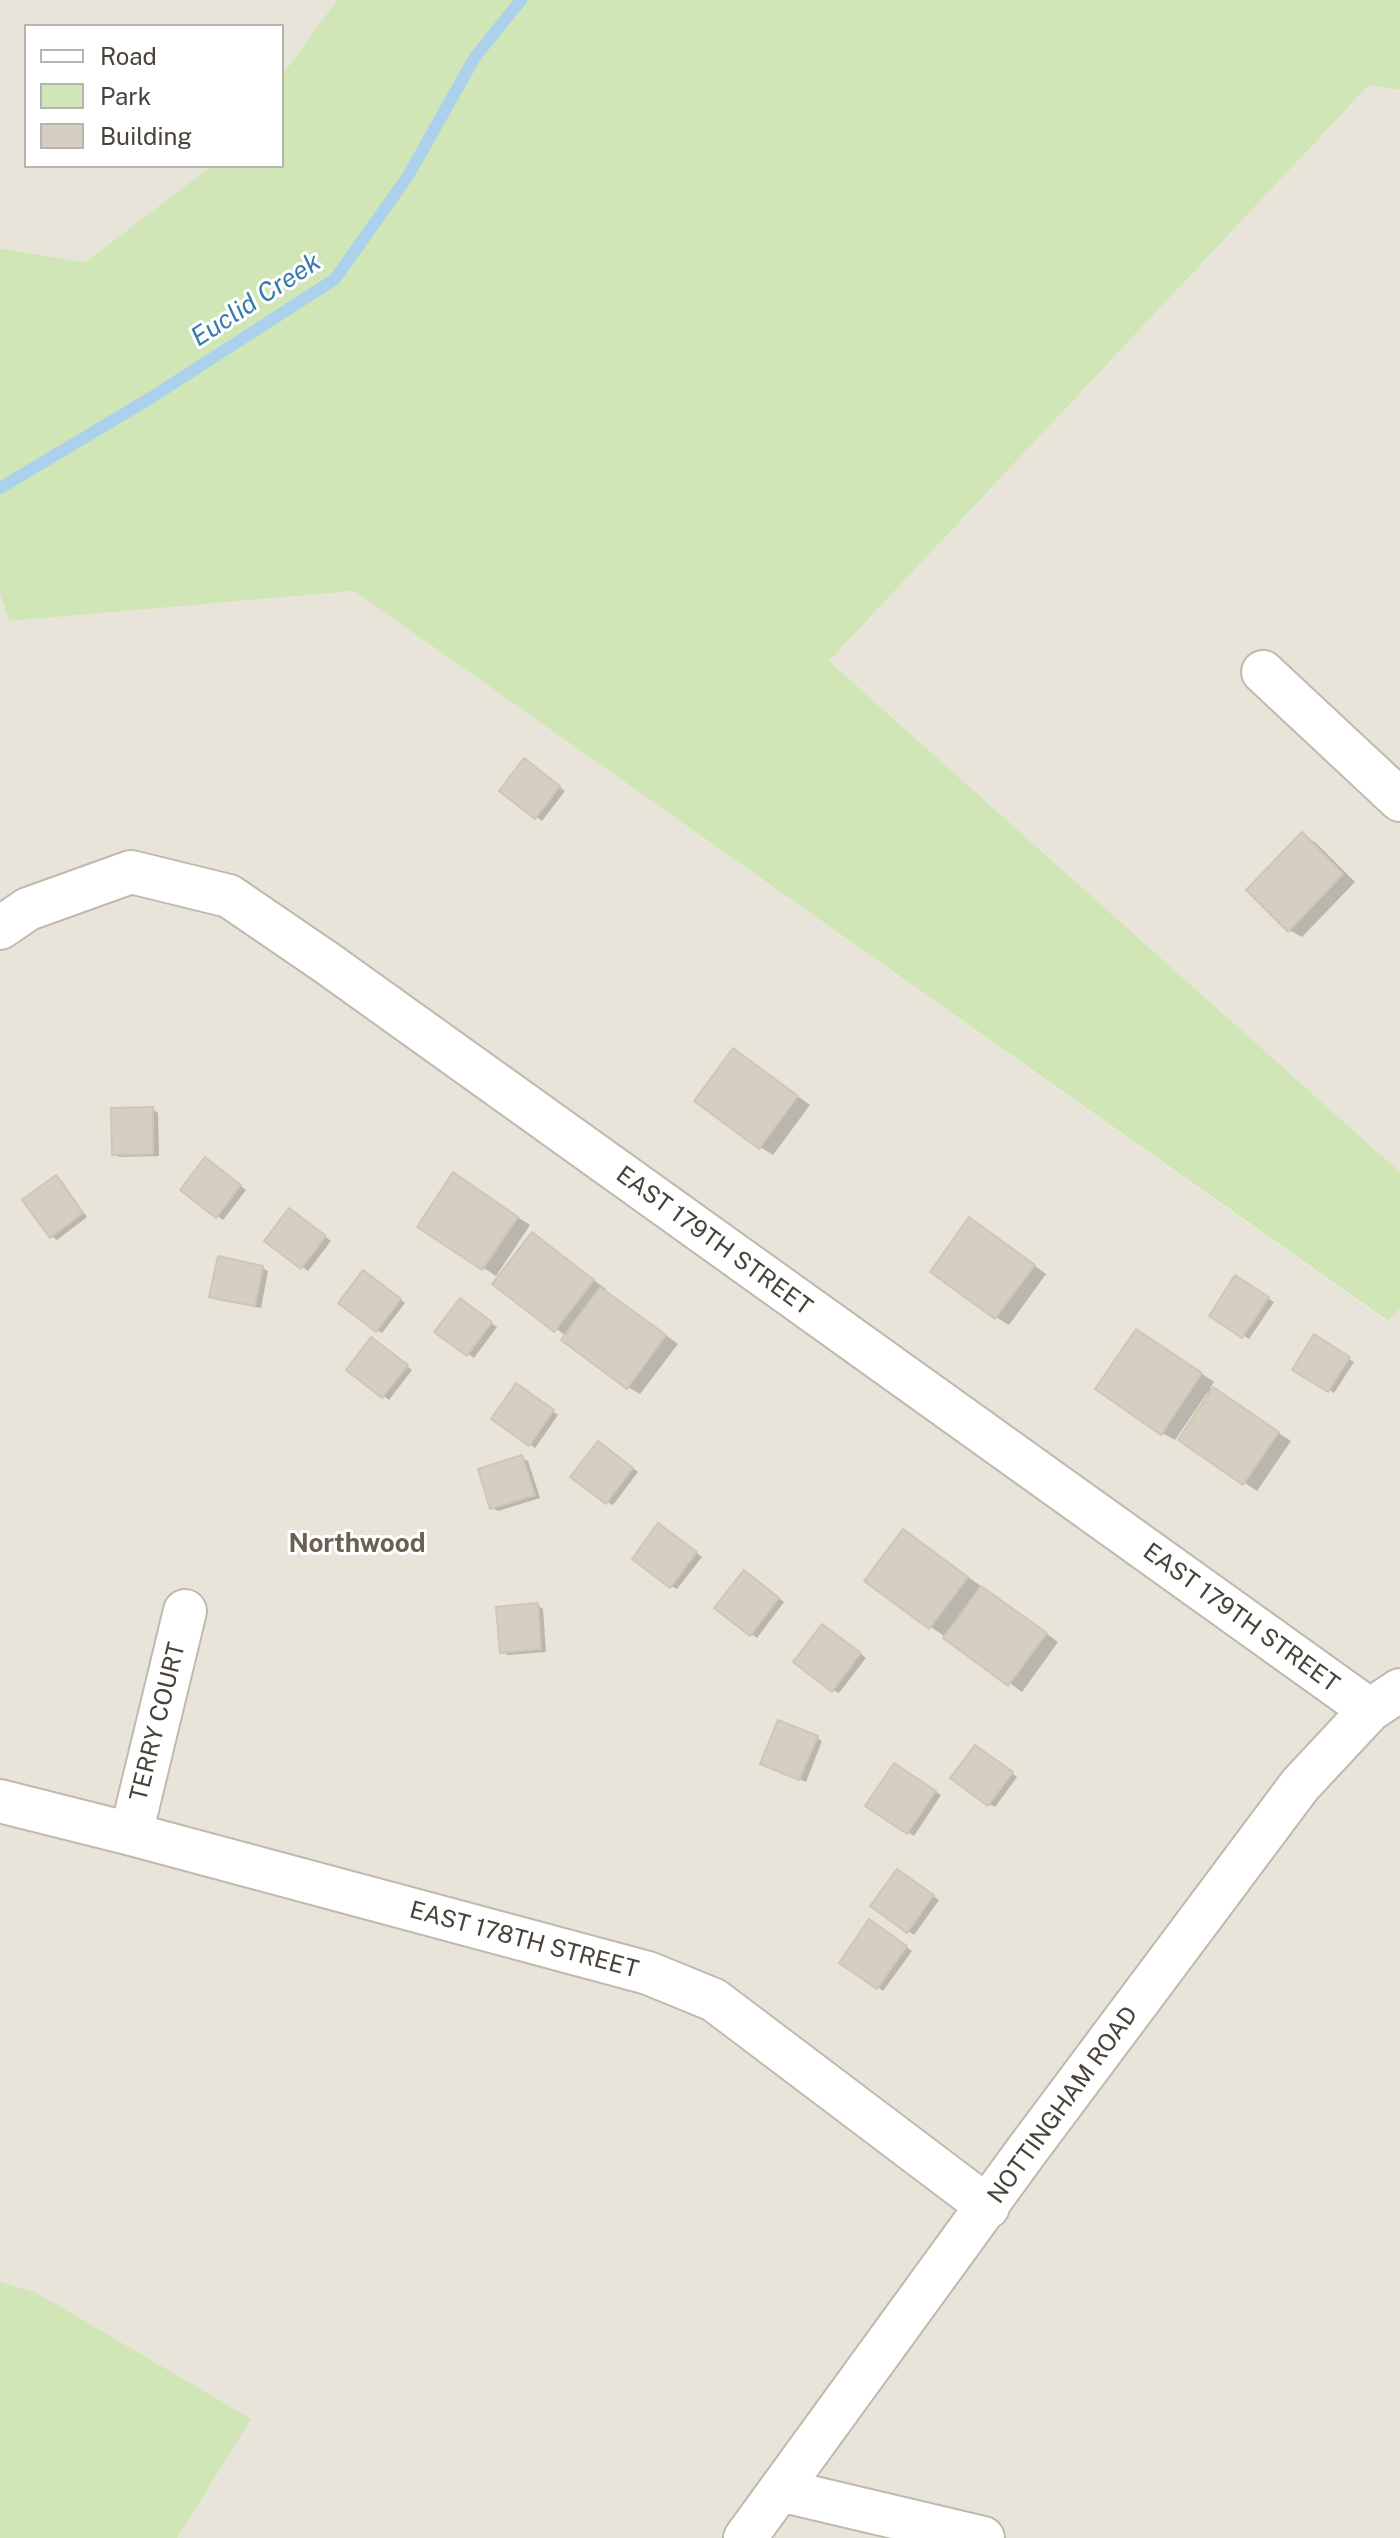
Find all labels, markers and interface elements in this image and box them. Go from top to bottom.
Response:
legend [24,24,284,168]
text: Road [100,42,157,70]
text: Park [100,82,151,110]
text: Building [100,122,192,150]
water label: Euclid Creek [185,247,327,353]
street label: EAST 179TH STREET [610,1160,818,1322]
district label: Northwood [288,1528,426,1560]
street label: EAST 179TH STREET [1137,1537,1345,1699]
street label: TERRY COURT [124,1640,192,1804]
street label: EAST 178TH STREET [406,1896,642,1984]
street label: NOTTINGHAM ROAD [982,2001,1144,2209]

